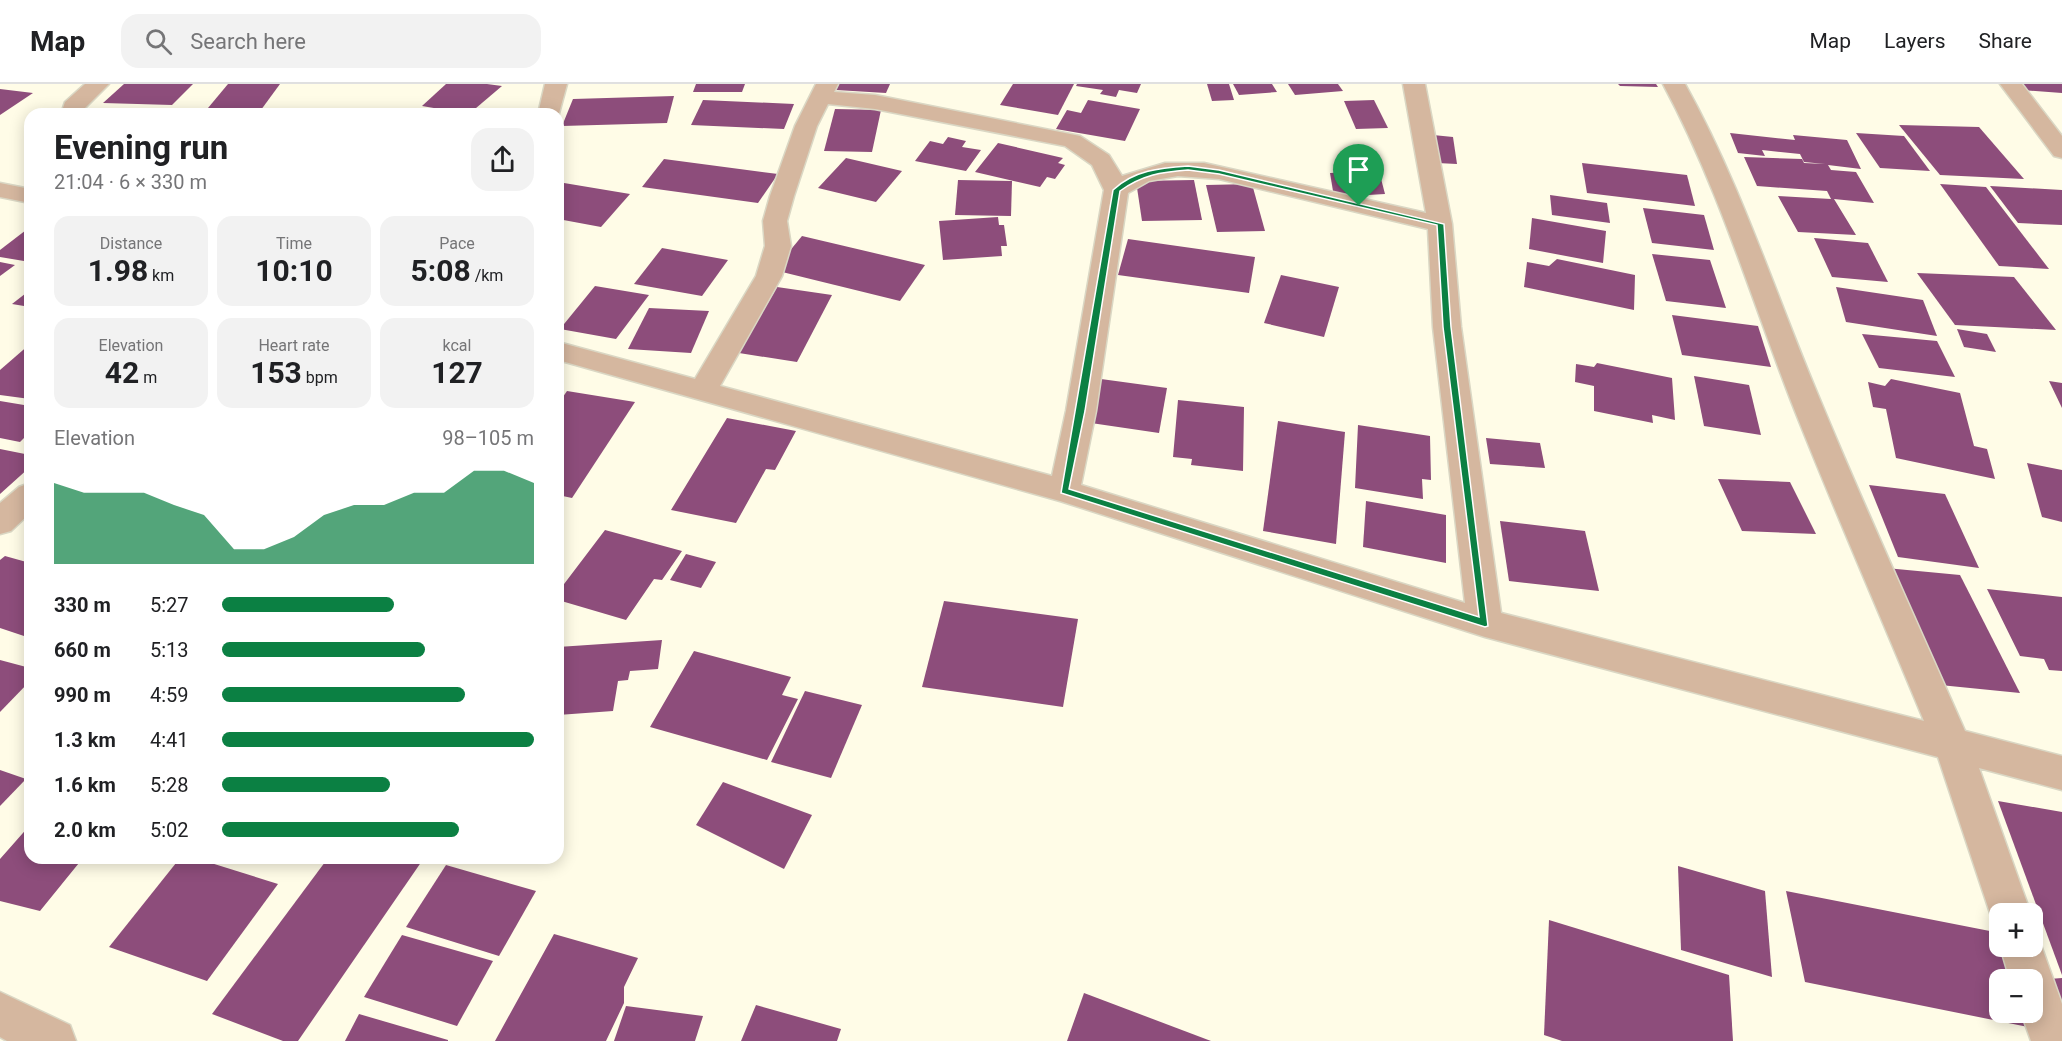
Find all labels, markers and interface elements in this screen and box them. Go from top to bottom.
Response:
search box [121,14,541,68]
text: Map [30,25,85,58]
icon: search [142,25,175,58]
text: Search here [190,29,306,54]
text: Map [1809,29,1851,53]
text: Layers [1884,29,1945,53]
text: Share [1978,29,2032,53]
text: Evening run [54,128,228,167]
button: share [471,128,534,191]
pin [1333,144,1384,206]
icon: arrive [1342,153,1375,186]
text: 21:04 · 6 × 330 m [54,170,207,194]
text: Distance [100,234,162,253]
text: Time [276,234,312,253]
text: Pace [439,234,475,253]
text: 1.98 [88,253,148,288]
text: 10:10 [255,253,333,288]
text: 5:08 [411,253,471,288]
text: km [148,266,174,285]
text: /km [471,266,503,285]
text: Elevation [99,336,163,355]
text: Heart rate [258,336,330,355]
text: kcal [443,336,471,355]
text: 42 [105,355,139,390]
text: 153 [250,355,302,390]
text: 127 [431,355,483,390]
text: m [139,368,157,387]
text: bpm [302,368,338,387]
text: Elevation [54,426,135,450]
text: 98–105 m [442,426,534,450]
text: 330 m [54,593,111,617]
text: 5:27 [150,593,189,617]
text: 660 m [54,638,111,662]
text: 5:13 [150,638,189,662]
text: 990 m [54,683,111,707]
text: 4:59 [150,683,189,707]
text: 1.3 km [54,728,116,752]
text: 4:41 [150,728,189,752]
text: 1.6 km [54,773,116,797]
text: 5:28 [150,773,189,797]
text: 2.0 km [54,818,116,842]
text: 5:02 [150,818,189,842]
map controls [1989,903,2043,1023]
button: + [1989,903,2043,957]
button: − [1989,969,2043,1023]

